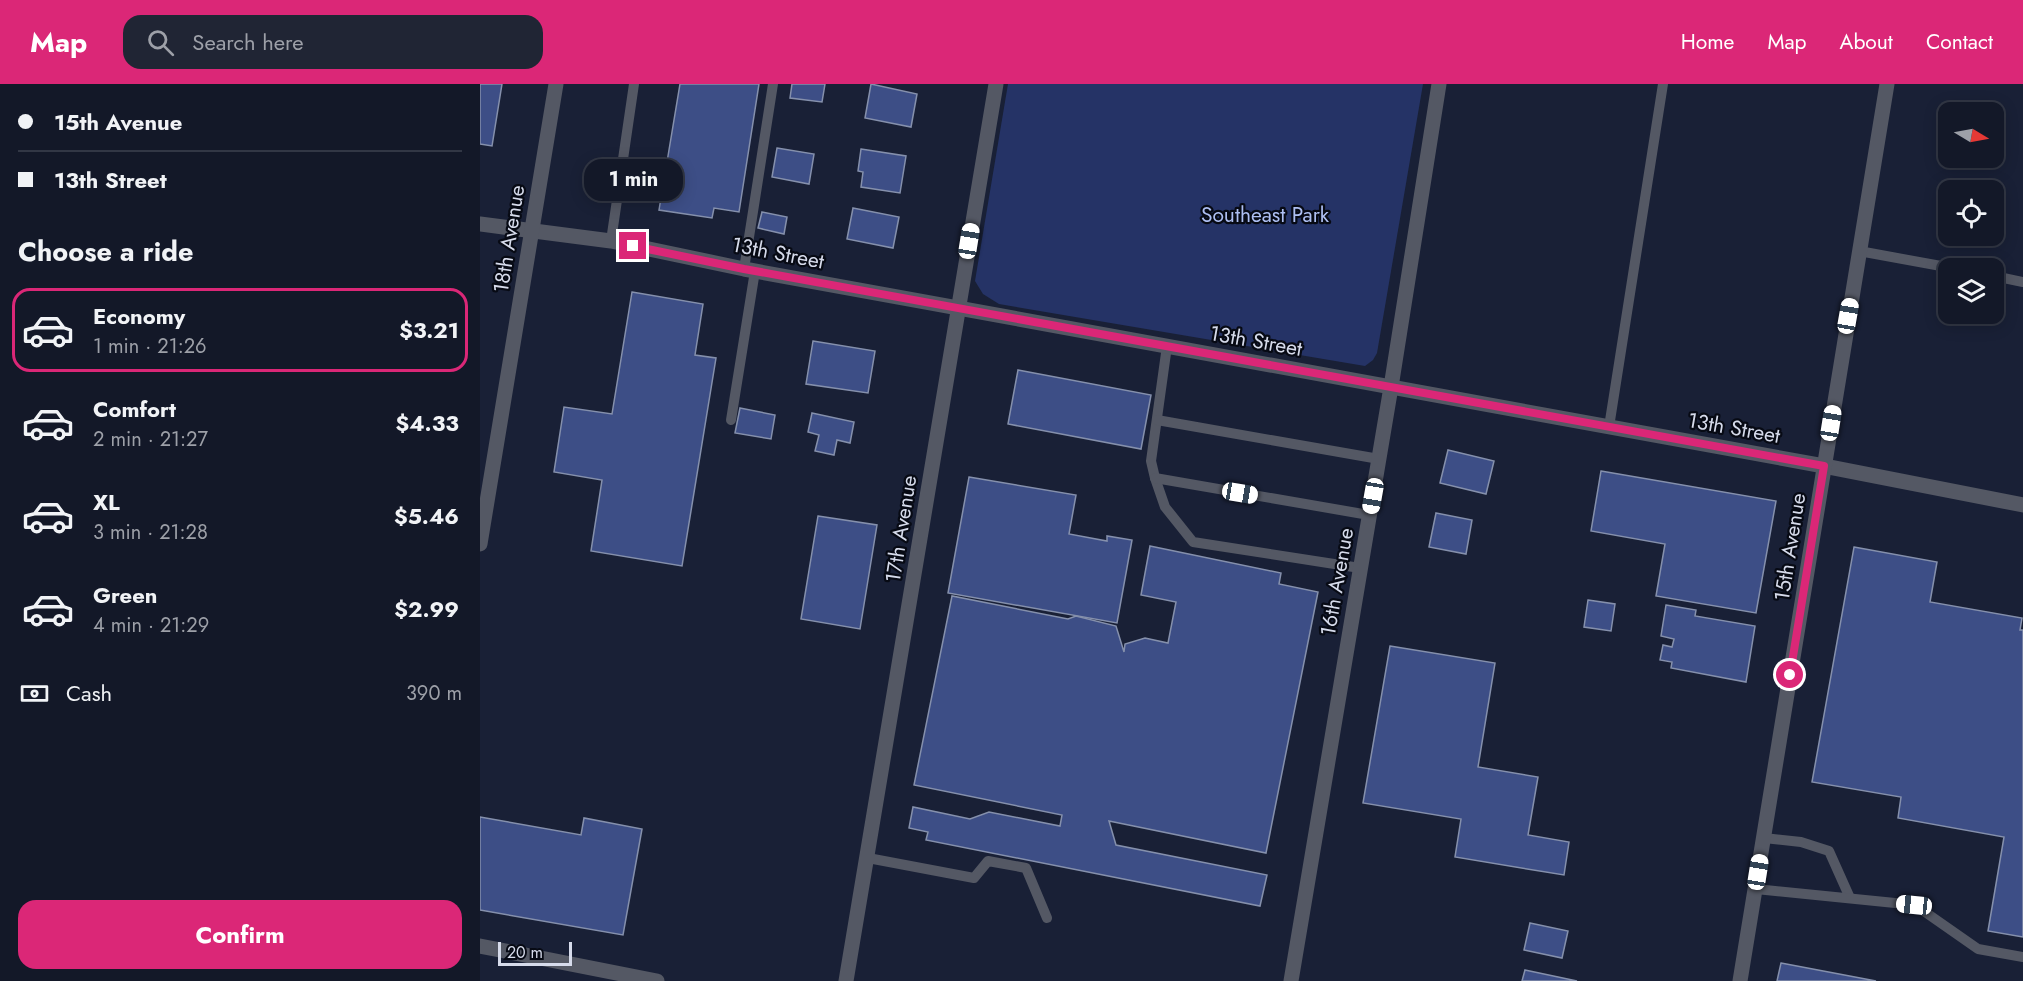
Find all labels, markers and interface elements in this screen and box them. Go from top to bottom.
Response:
search box [123,15,543,69]
text: Map [30,22,87,63]
icon: search [144,26,177,59]
text: Search here [192,26,304,58]
text: Home [1681,27,1734,57]
text: Map [1767,27,1807,57]
text: About [1840,27,1893,57]
text: Contact [1926,27,1993,57]
north arrow [1938,102,2004,168]
map controls [1938,102,2004,324]
text: 15th Avenue [54,106,182,138]
callout: 1 min [584,159,682,201]
text: 13th Street [54,164,167,196]
text: 1 min [609,165,658,194]
button: locate [1938,180,2004,246]
street label: 18th Avenue [486,183,532,295]
park label: Southeast Park [1201,200,1330,230]
car [957,222,981,260]
street label: 13th Street [729,229,827,277]
text: Choose a ride [18,232,193,271]
route end [619,232,646,259]
button: layers [1938,258,2004,324]
car [1836,297,1860,335]
text: Economy [93,300,185,332]
icon: car [21,303,75,357]
text: $3.21 [399,314,459,346]
street label: 13th Street [1207,318,1305,364]
text: 1 min · 21:26 [93,332,207,361]
text: Comfort [93,393,176,425]
icon: car [21,396,75,450]
car [1819,404,1843,442]
street label: 13th Street [1685,405,1783,451]
text: $4.33 [396,407,459,439]
text: 2 min · 21:27 [93,425,208,454]
street label: 17th Avenue [878,473,924,585]
car [1361,477,1385,515]
car [1221,481,1259,505]
text: XL [93,486,120,518]
icon: car [21,489,75,543]
street label: 15th Avenue [1767,491,1813,603]
text: $5.46 [394,500,459,532]
text: 3 min · 21:28 [93,518,208,547]
street label: 16th Avenue [1313,525,1361,638]
text: Green [93,579,157,611]
icon: car [21,582,75,636]
text: $2.99 [394,593,459,625]
text: 4 min · 21:29 [93,611,209,640]
route start [1776,661,1803,688]
icon: cash [18,677,51,710]
text: Cash [66,677,112,709]
text: 390 m [406,679,462,708]
car [1746,853,1770,891]
car [1895,894,1933,916]
button: Confirm [18,900,462,969]
scale bar [498,939,572,966]
text: 20 m [507,941,543,964]

